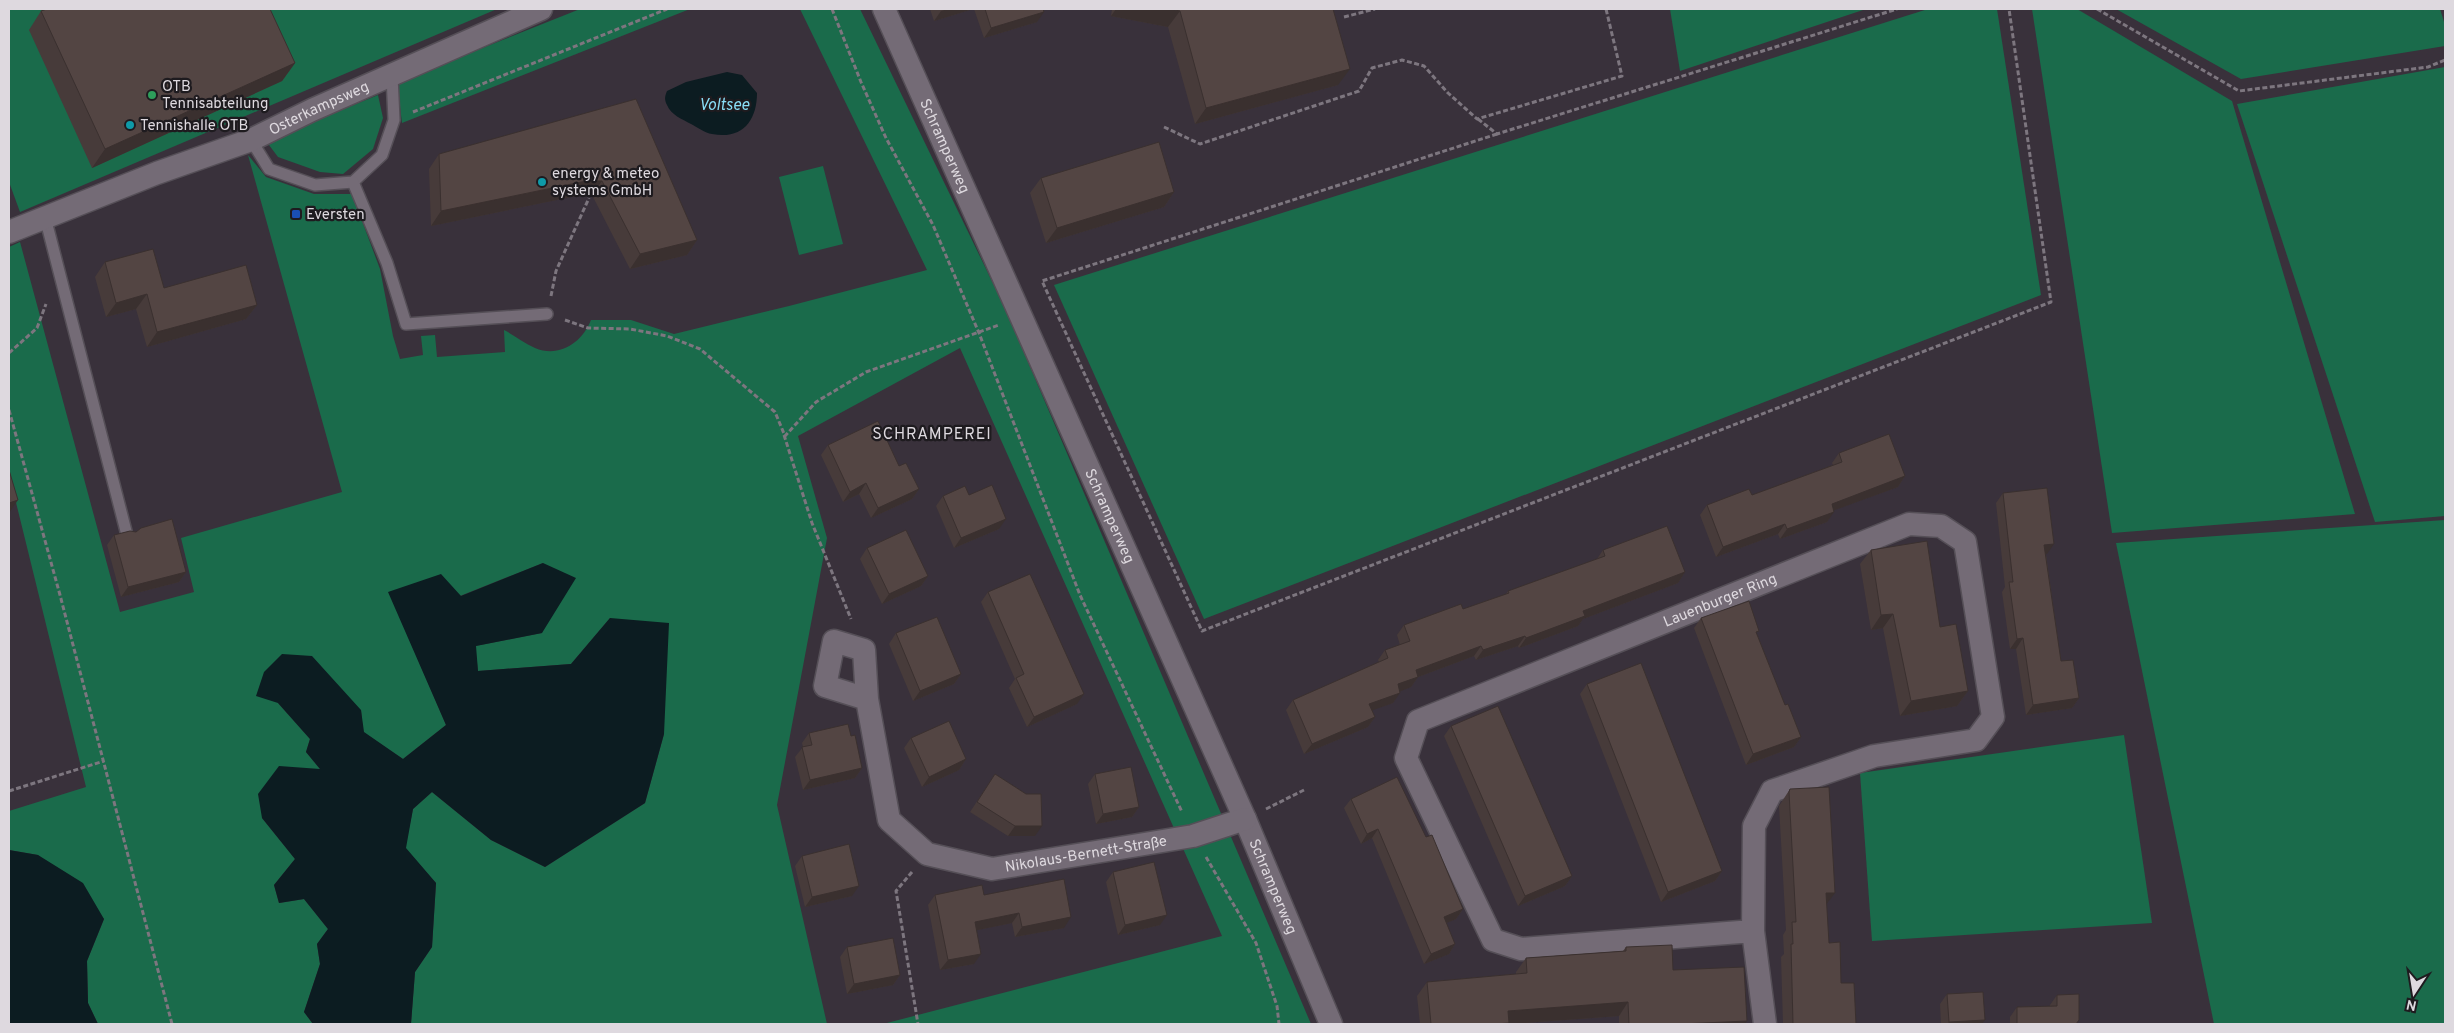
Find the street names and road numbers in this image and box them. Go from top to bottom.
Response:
street label: Osterkampsweg [266,78,372,141]
street label: Schramperweg [914,96,973,197]
street label: Schramperweg [1079,466,1138,567]
street label: Lauenburger Ring [1661,570,1780,633]
street label: Nikolaus-Bernett-Straße [1004,832,1169,878]
street label: Schramperweg [1244,837,1300,938]

